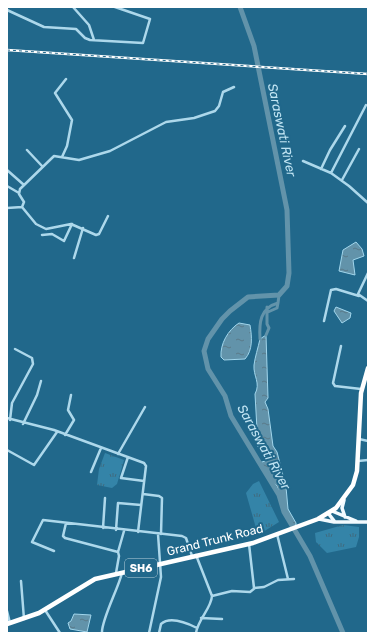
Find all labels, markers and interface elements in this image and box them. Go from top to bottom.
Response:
water label: Saraswati River [265,82,299,179]
water label: Saraswati River [234,402,294,493]
street label: Grand Trunk Road [165,521,265,559]
road number: SH6 [125,559,157,577]

